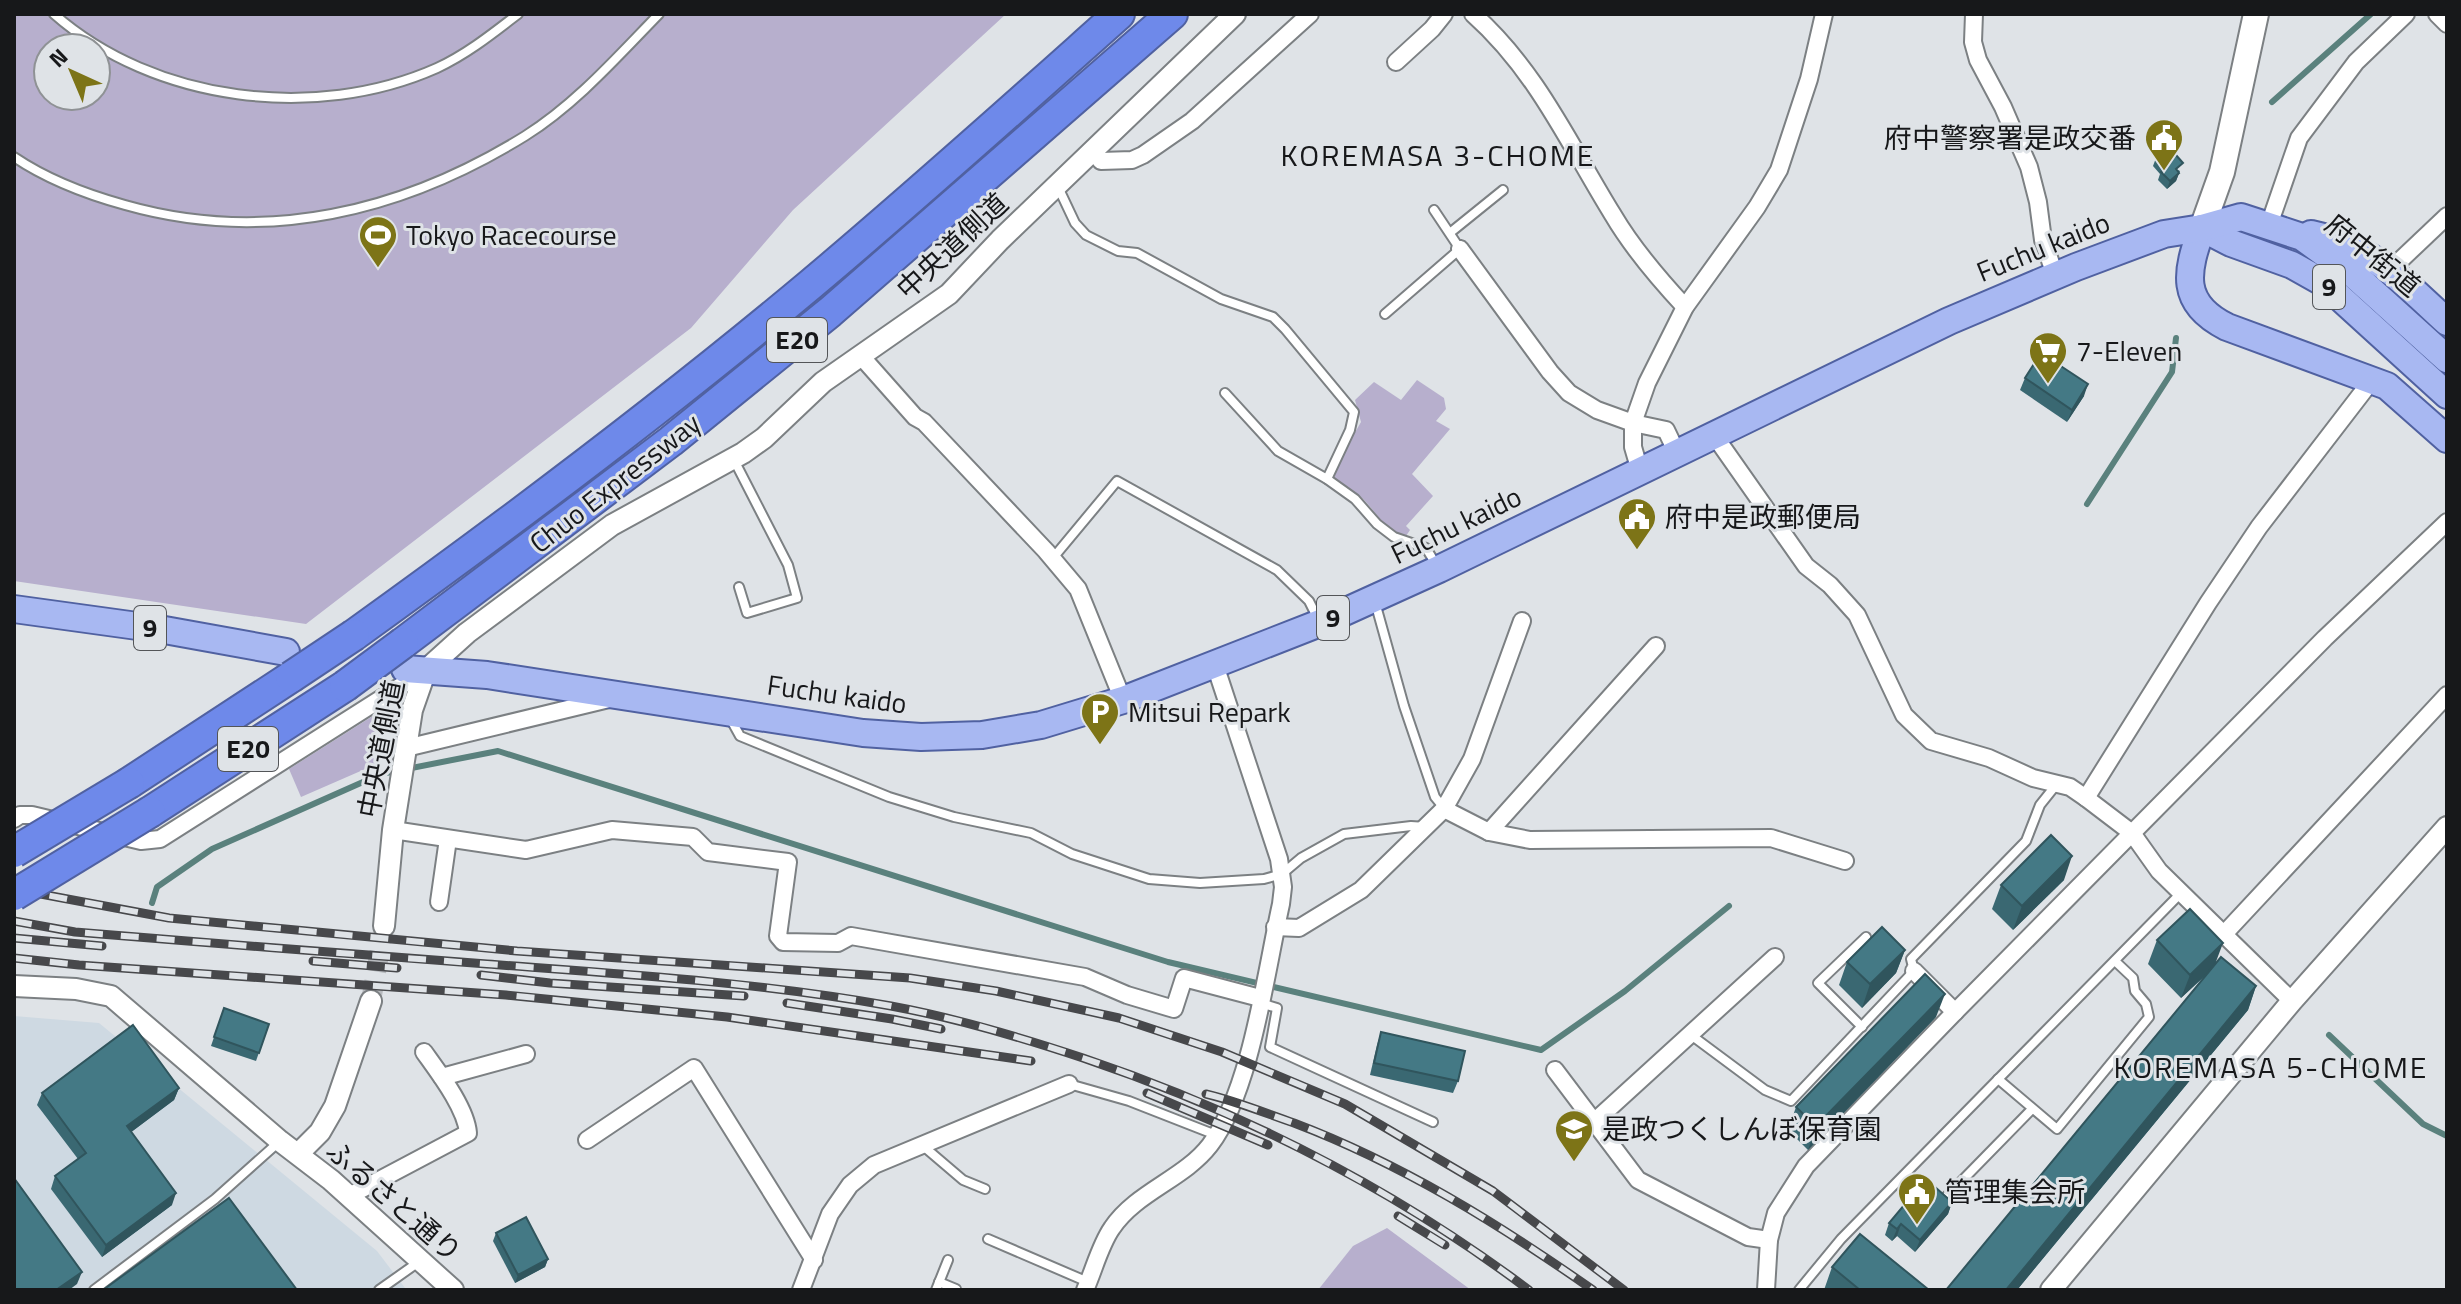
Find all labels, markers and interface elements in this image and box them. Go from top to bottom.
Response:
north arrow [32,32,112,112]
text: N [41,40,75,75]
place label: 府中警察署是政交番 [1884,116,2136,159]
public building icon: 府中警察署是政交番 [2143,117,2185,172]
district label: KOREMASA 3-CHOME [1281,132,1595,178]
street label: 中央道側道 [886,182,1018,309]
street label: Fuchu kaido [1970,200,2116,293]
street label: 府中街道 [2316,203,2430,307]
place label: Tokyo Racecourse [406,213,617,256]
sports icon: Tokyo Racecourse [357,214,399,269]
road number: 9 [2313,265,2345,309]
road number: E20 [767,318,827,362]
place label: 7-Eleven [2076,329,2182,372]
supermarket icon: 7-Eleven [2027,330,2069,385]
street label: Chuo Expressway [520,402,710,563]
street label: Fuchu kaido [1383,474,1528,575]
place label: 府中是政郵便局 [1665,495,1861,538]
public building icon: 府中是政郵便局 [1616,496,1658,551]
road number: 9 [1317,596,1349,640]
road number: 9 [134,606,166,650]
street label: Fuchu kaido [765,662,910,725]
street label: 中央道側道 [346,676,415,822]
place label: Mitsui Repark [1128,690,1291,733]
parking icon: Mitsui Repark [1079,691,1121,746]
road number: E20 [218,727,278,771]
district label: KOREMASA 5-CHOME [2114,1044,2428,1090]
place label: 是政つくしんぼ保育園 [1602,1107,1882,1150]
school or university icon: 是政つくしんぼ保育園 [1553,1108,1595,1163]
street label: ふるさと通り [317,1129,472,1272]
place label: 管理集会所 [1945,1170,2085,1213]
public building icon: 管理集会所 [1896,1171,1938,1226]

